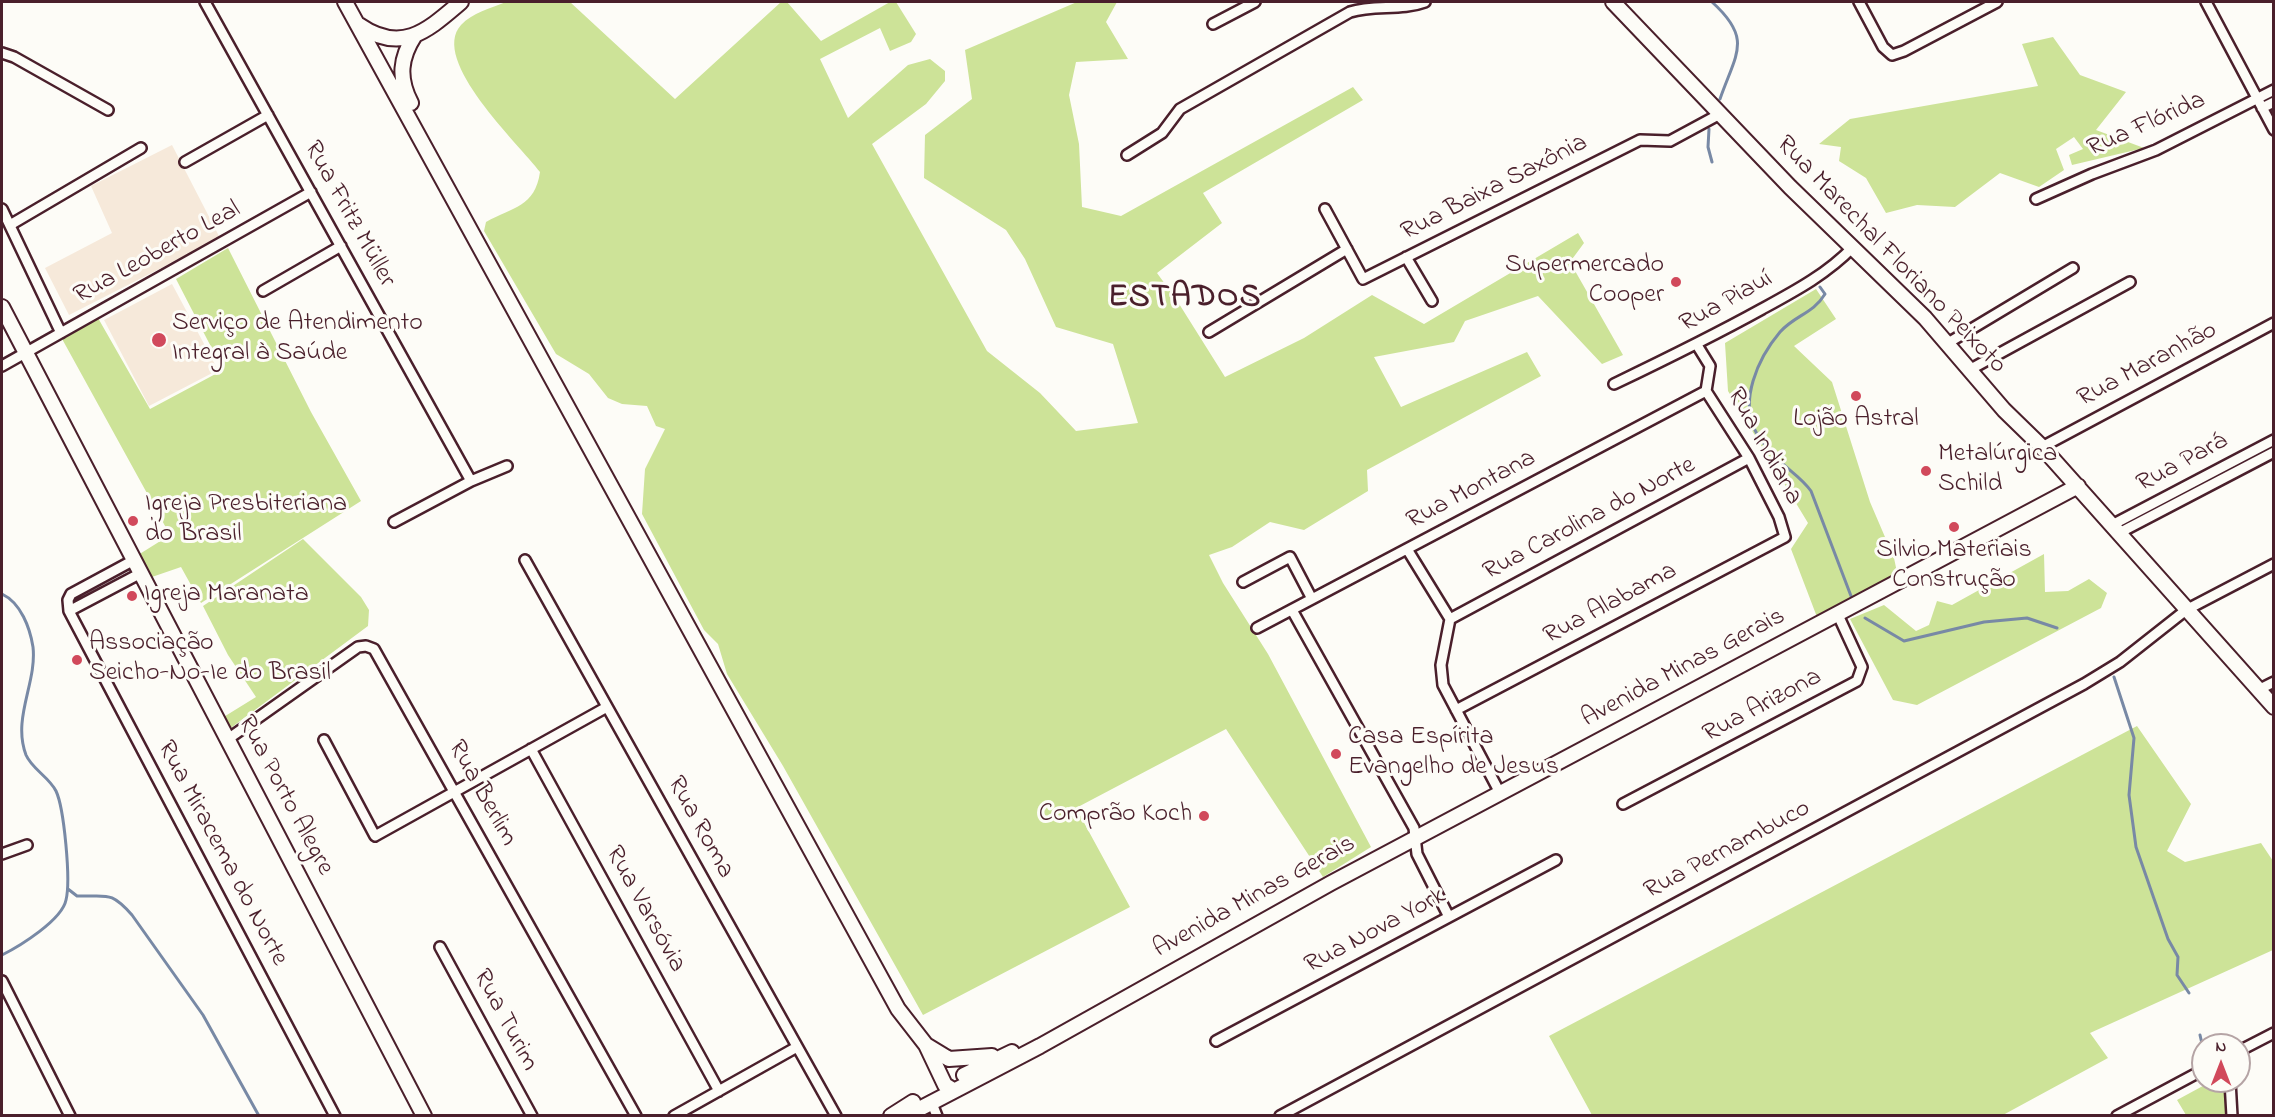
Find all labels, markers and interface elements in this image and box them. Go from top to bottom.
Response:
street label: Rua Flórida [2083,86,2211,166]
street label: Rua Baixa Saxônia [1397,129,1593,249]
street label: Rua Marechal Floriano Peixoto [1768,130,2012,382]
street label: Rua Fritz Müller [295,136,401,294]
street label: Rua Leoberto Leal [69,195,247,313]
place label: Supermercado Cooper [1505,251,1664,312]
street label: Rua Piauí [1675,265,1779,341]
marker: Supermercado Cooper [1669,275,1683,289]
district label: ESTADOS [1108,281,1262,319]
place label: Serviço de Atendimento Integral à Saúde [172,309,423,370]
street label: Rua Maranhão [2073,316,2223,416]
marker: Serviço de Atendimento Integral à Saúde [150,331,168,349]
street label: Rua Indiana [1718,383,1808,511]
marker: Lojão Astral [1849,389,1863,403]
place label: Lojão Astral [1793,405,1919,437]
street label: Rua Pará [2132,427,2234,501]
place label: Metalúrgica Schild [1938,440,2057,502]
street label: Rua Montana [1402,444,1542,538]
street label: Rua Carolina do Norte [1479,451,1701,589]
marker: Metalúrgica Schild [1919,464,1933,478]
place label: Igreja Presbiteriana do Brasil [145,490,347,552]
marker: Igreja Presbiteriana do Brasil [126,514,140,528]
marker: Silvio Materiais Construção [1947,520,1961,534]
place label: Silvio Materiais Construção [1876,536,2032,598]
street label: Rua Alabama [1539,557,1683,653]
place label: Igreja Maranata [144,580,309,612]
marker: Igreja Maranata [125,589,139,603]
street label: Avenida Minas Gerais [1577,602,1791,736]
place label: Associação Seicho-No-Ie do Brasil [89,629,331,690]
marker: Associação Seicho-No-Ie do Brasil [70,653,84,667]
street label: Rua Arizona [1698,663,1828,751]
street label: Rua Porto Alegre [229,711,339,881]
place label: Casa Espírita Evangelho de Jesus [1348,723,1559,784]
street label: Rua Miracema do Norte [148,736,294,972]
street label: Rua Berlim [439,736,523,852]
marker: Casa Espírita Evangelho de Jesus [1329,747,1343,761]
street label: Rua Roma [658,772,740,884]
street label: Rua Pernambuco [1640,794,1816,908]
place label: Comprão Koch [1039,800,1192,832]
marker: Comprão Koch [1197,809,1211,823]
street label: Avenida Minas Gerais [1149,830,1361,966]
street label: Rua Varsóvia [597,841,691,979]
street label: Rua Nova York [1300,882,1452,982]
street label: Rua Turim [464,965,544,1077]
north arrow [2191,1033,2251,1093]
text: N [2216,1035,2226,1059]

